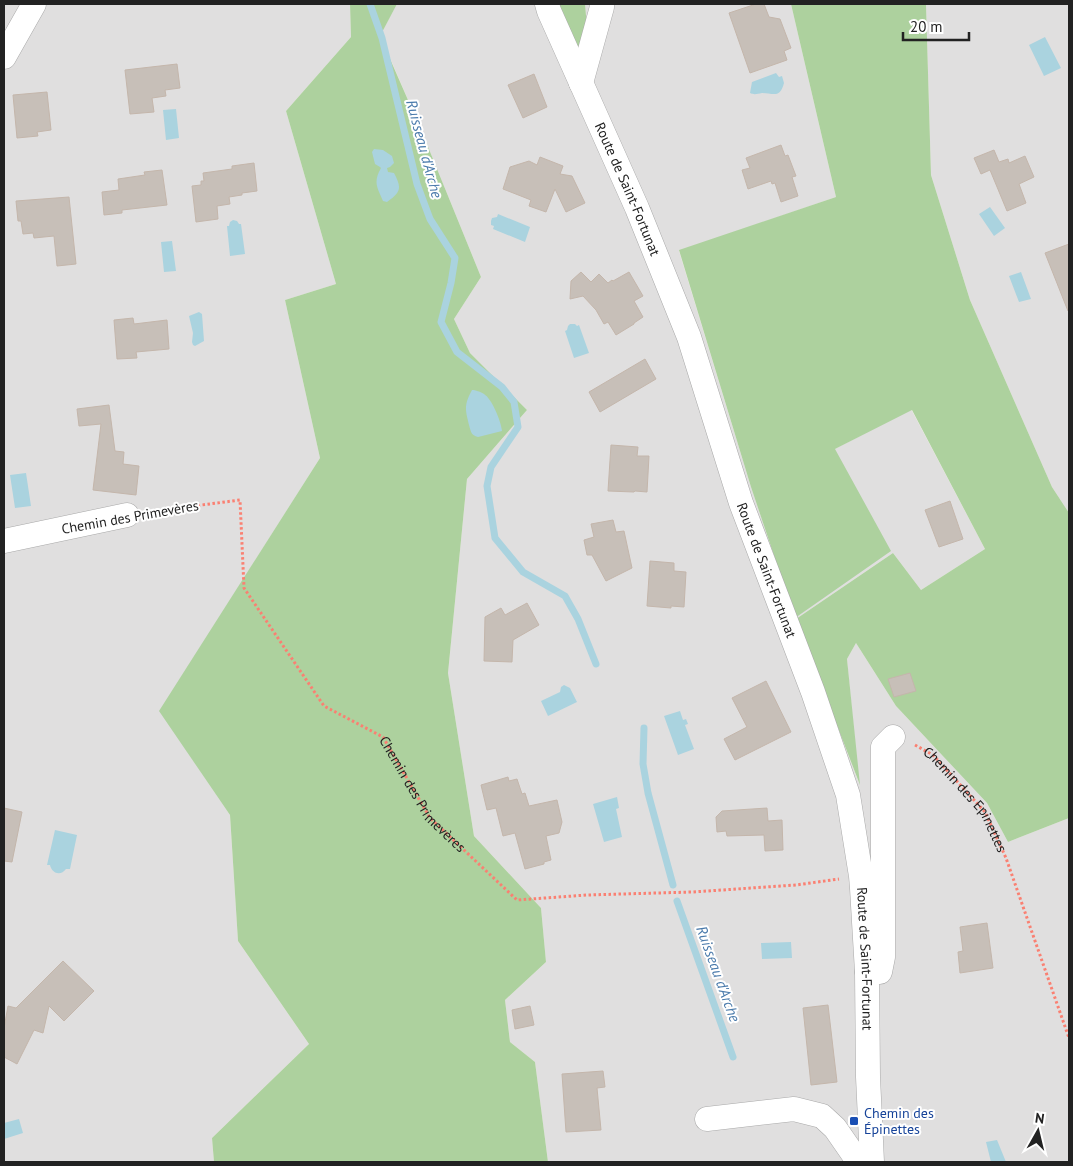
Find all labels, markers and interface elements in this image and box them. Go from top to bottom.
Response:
scale bar [903,10,969,42]
text: 20 m [910,17,943,36]
water label: Ruisseau d'Arche [402,98,447,200]
street label: Route de Saint-Fortunat [591,120,664,259]
street label: Chemin des Primevères [60,496,200,538]
street label: Route de Saint-Fortunat [733,500,801,641]
street label: Chemin des Primevères [375,733,470,856]
street label: Chemin des Epinettes [920,743,1011,855]
street label: Route de Saint-Fortunat [853,887,877,1031]
water label: Ruisseau d'Arche [692,923,745,1025]
place label: Chemin des Épinettes [864,1104,934,1138]
north arrow [1013,1106,1063,1156]
text: N [1034,1109,1046,1128]
marker: Chemin des Épinettes [848,1115,860,1127]

